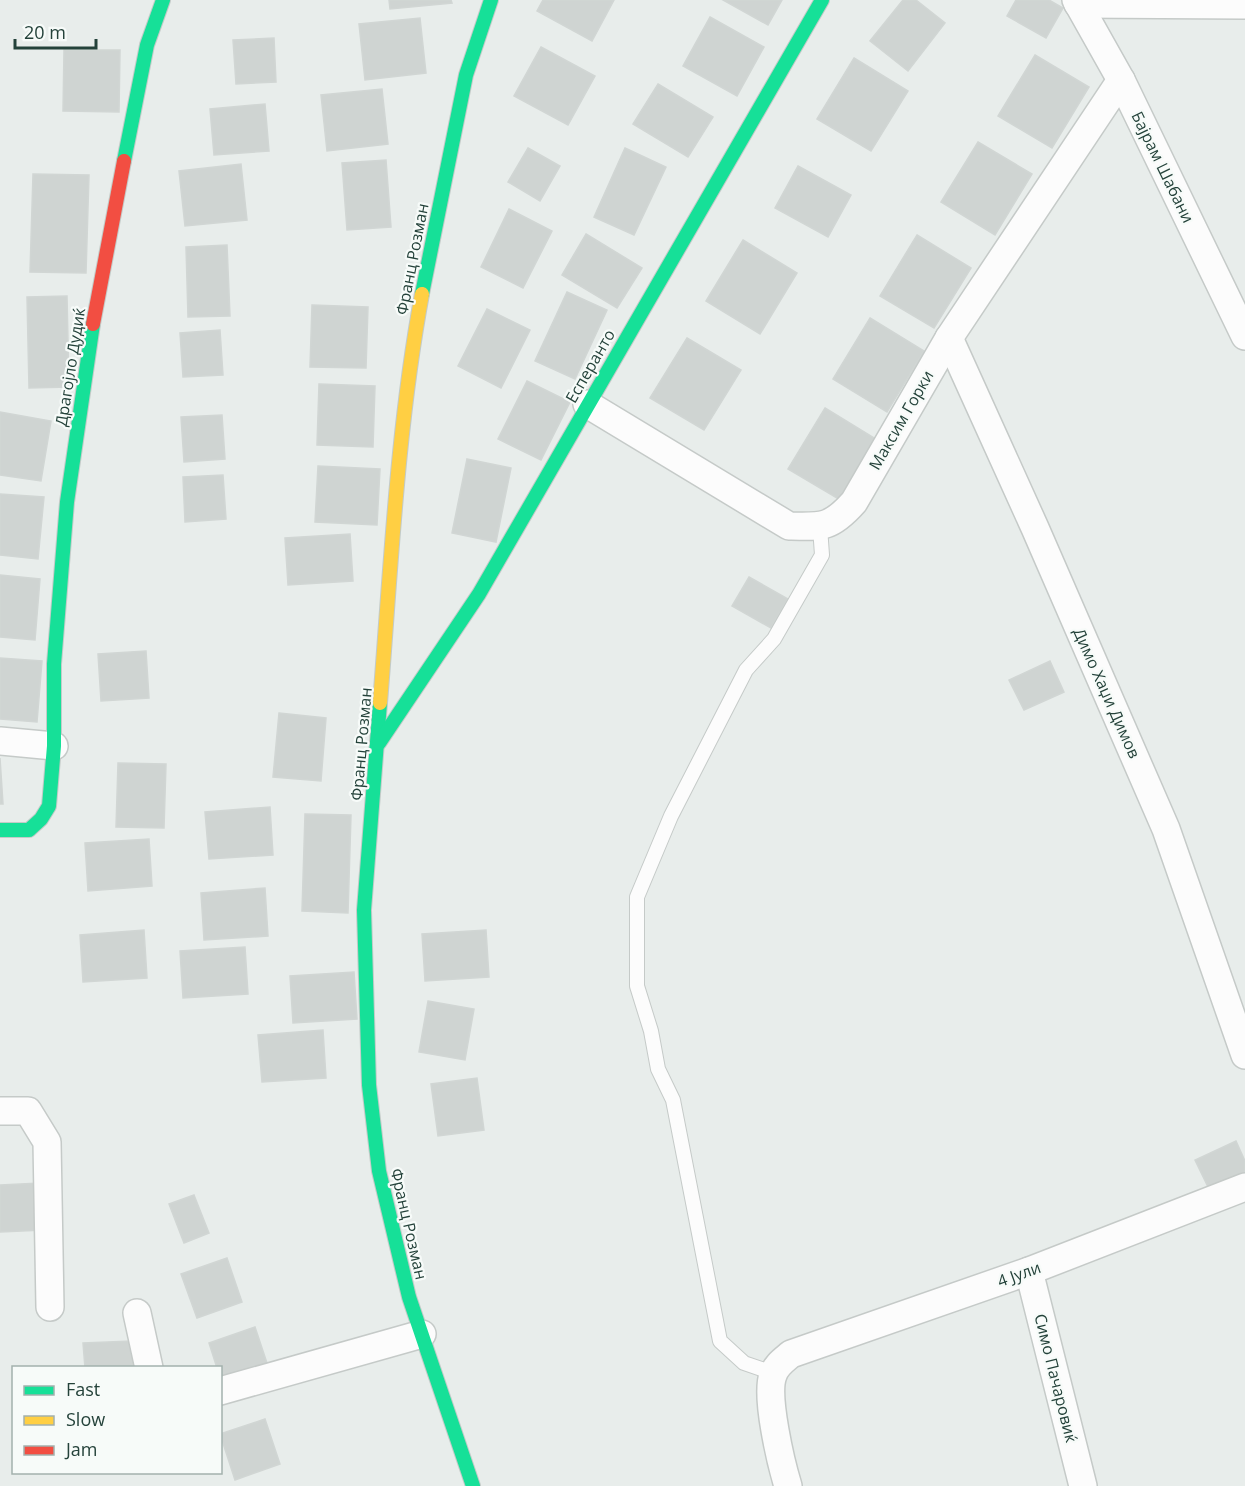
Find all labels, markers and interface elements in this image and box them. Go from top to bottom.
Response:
scale bar [15,12,96,50]
text: 20 m [24,20,66,44]
street label: Бајрам Шабани [1127,108,1199,226]
street label: Франц Розман [390,201,434,317]
street label: Драгојло Дудиќ [50,305,90,428]
street label: Есперанто [560,325,620,407]
street label: Максим Горки [864,366,938,474]
street label: Димо Хаџи Димов [1068,624,1146,762]
street label: Франц Розман [345,687,377,801]
street label: Франц Розман [386,1166,432,1282]
street label: 4 Јули [994,1256,1044,1292]
street label: Симо Пачаровиќ [1029,1311,1083,1445]
legend [12,1366,222,1474]
text: Fast [66,1377,100,1401]
text: Slow [66,1407,105,1431]
text: Jam [64,1437,98,1461]

